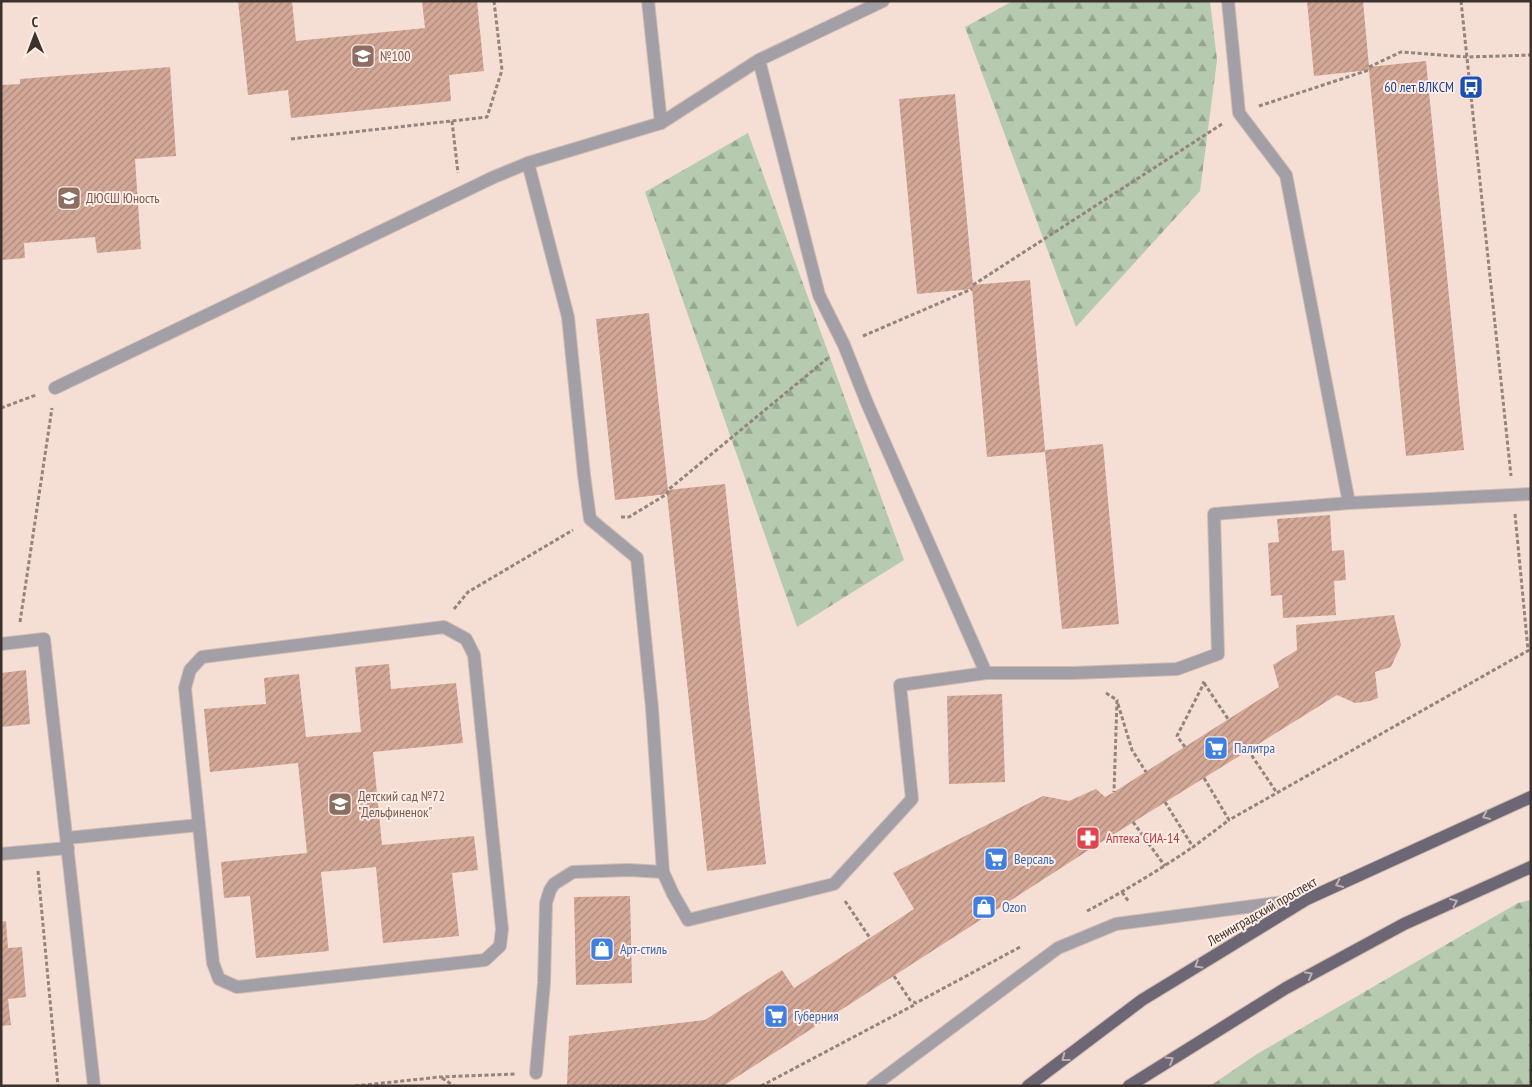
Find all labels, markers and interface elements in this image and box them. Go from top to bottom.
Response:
north arrow [10,10,60,60]
text: С [31,13,39,31]
school or university icon: №100 [350,43,376,69]
place label: №100 [380,47,410,65]
bus stop icon: 60 лет ВЛКСМ [1458,74,1484,100]
place label: 60 лет ВЛКСМ [1384,78,1454,96]
school or university icon: ДЮСШ Юность [56,185,82,211]
place label: ДЮСШ Юность [86,189,160,207]
supermarket icon: Палитра [1203,735,1229,761]
place label: Палитра [1234,739,1275,757]
place label: Детский сад №72 "Дельфиненок" [358,787,445,821]
school or university icon: Детский сад №72 "Дельфиненок" [327,791,353,817]
one-way arrow [1482,810,1491,821]
pharmacy icon: Аптека СИА-14 [1075,825,1101,851]
place label: Аптека СИА-14 [1106,829,1180,847]
supermarket icon: Версаль [983,846,1009,872]
place label: Версаль [1014,850,1054,868]
street label: Ленинградский проспект [1203,872,1320,950]
one-way arrow [1335,878,1344,889]
shop icon: Ozon [971,894,997,920]
one-way arrow [1449,897,1458,908]
place label: Ozon [1002,898,1027,916]
shop icon: Арт-стиль [589,936,615,962]
place label: Арт-стиль [620,940,667,958]
one-way arrow [1194,959,1203,969]
one-way arrow [1303,971,1312,981]
supermarket icon: Губерния [763,1003,789,1029]
place label: Губерния [794,1007,839,1025]
one-way arrow [1061,1052,1071,1061]
one-way arrow [1165,1056,1174,1066]

